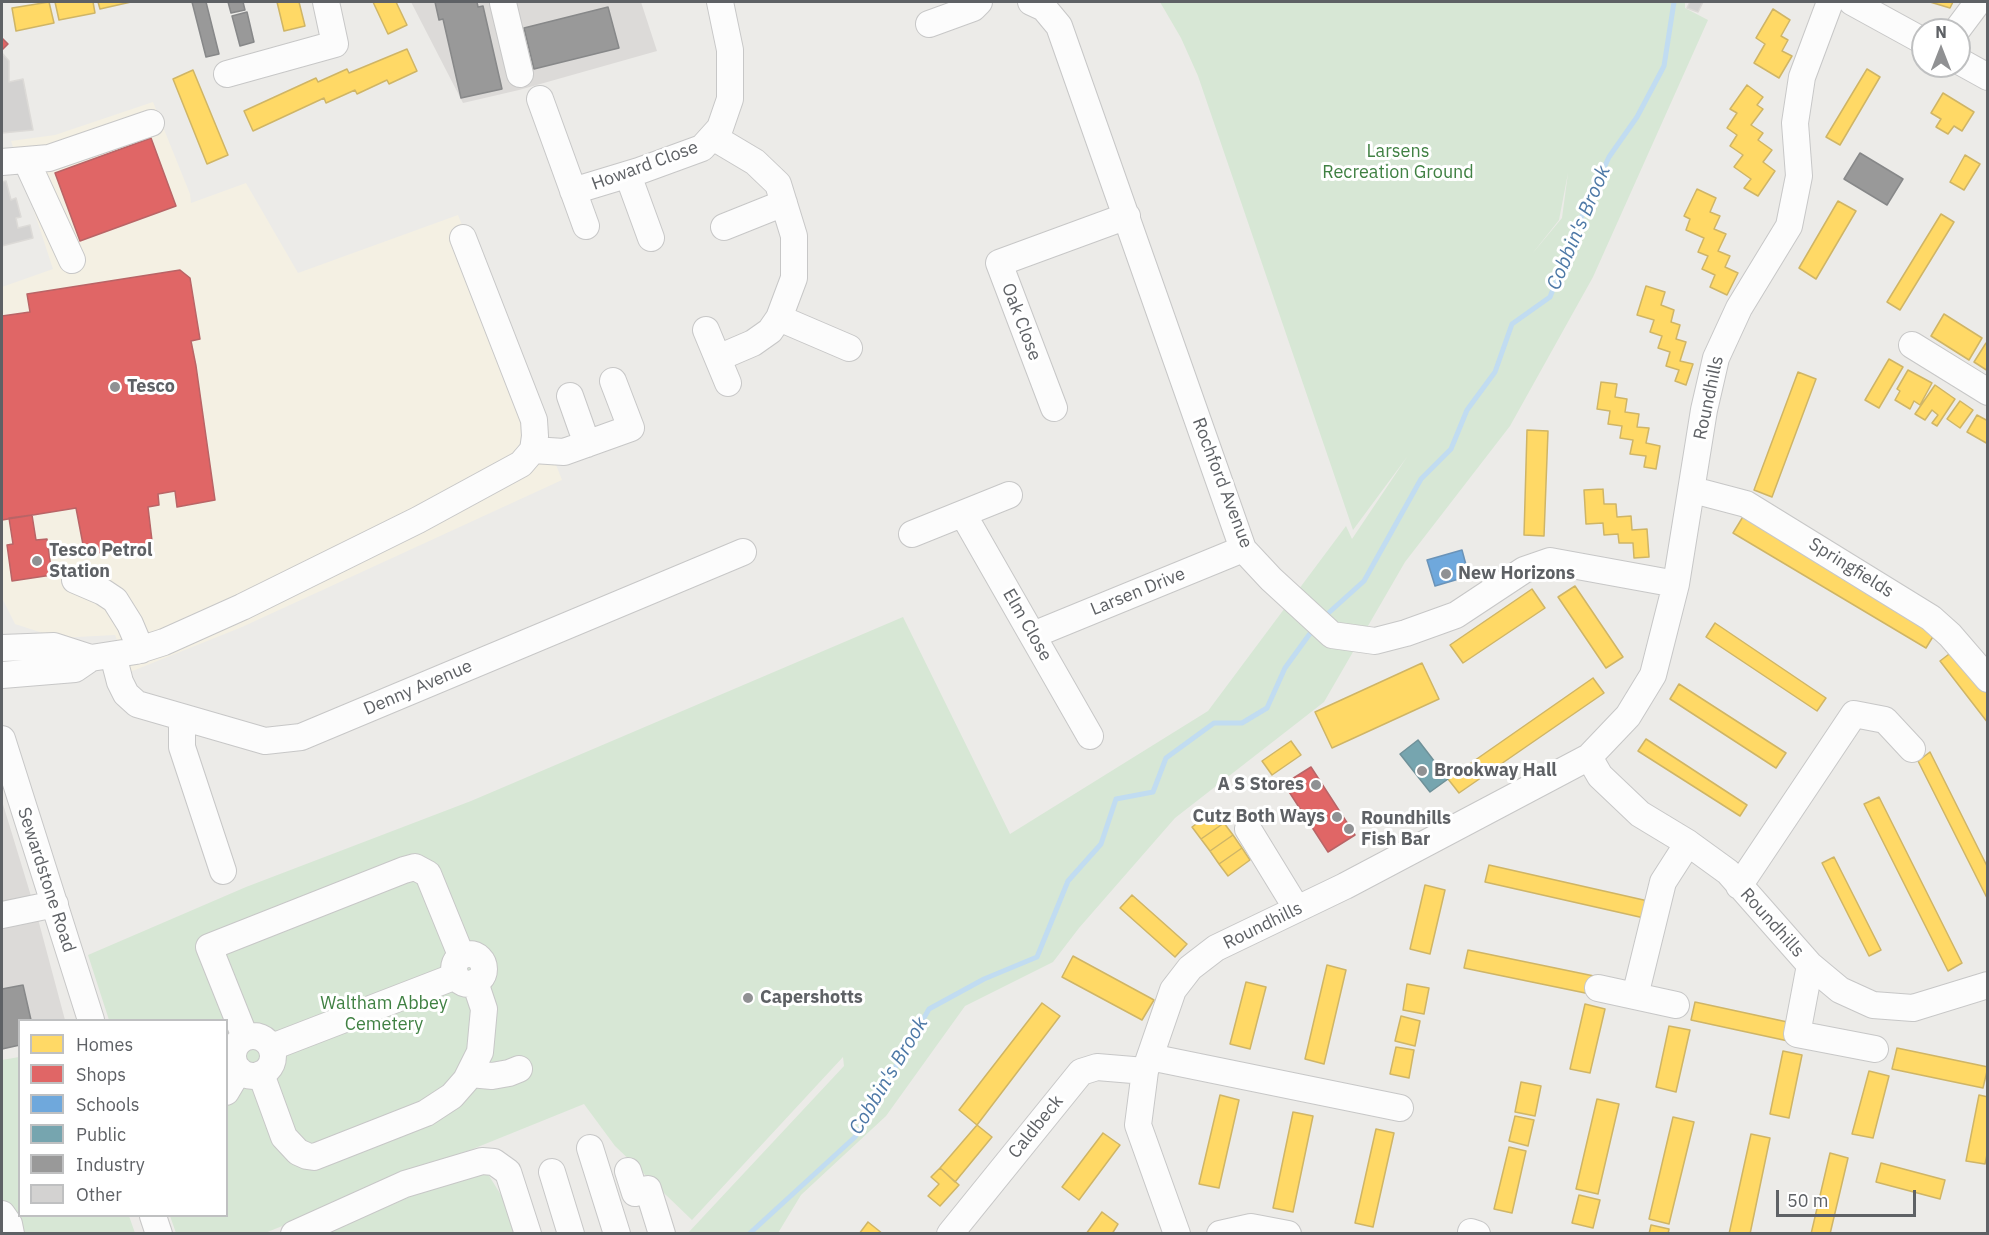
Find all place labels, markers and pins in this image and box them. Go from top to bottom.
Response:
place label: Tesco [127,376,175,398]
marker: Tesco [108,380,122,394]
place label: Tesco Petrol Station [49,540,152,582]
marker: Tesco Petrol Station [30,554,44,568]
place label: New Horizons [1458,563,1575,585]
marker: New Horizons [1439,567,1453,581]
place label: Brookway Hall [1434,760,1557,782]
marker: Brookway Hall [1415,764,1429,778]
place label: A S Stores [1217,774,1304,796]
marker: A S Stores [1309,778,1323,792]
place label: Cutz Both Ways [1193,806,1325,828]
place label: Roundhills Fish Bar [1361,808,1451,850]
marker: Cutz Both Ways [1330,810,1344,824]
marker: Roundhills Fish Bar [1342,822,1356,836]
place label: Capershotts [760,987,863,1009]
marker: Capershotts [741,991,755,1005]

